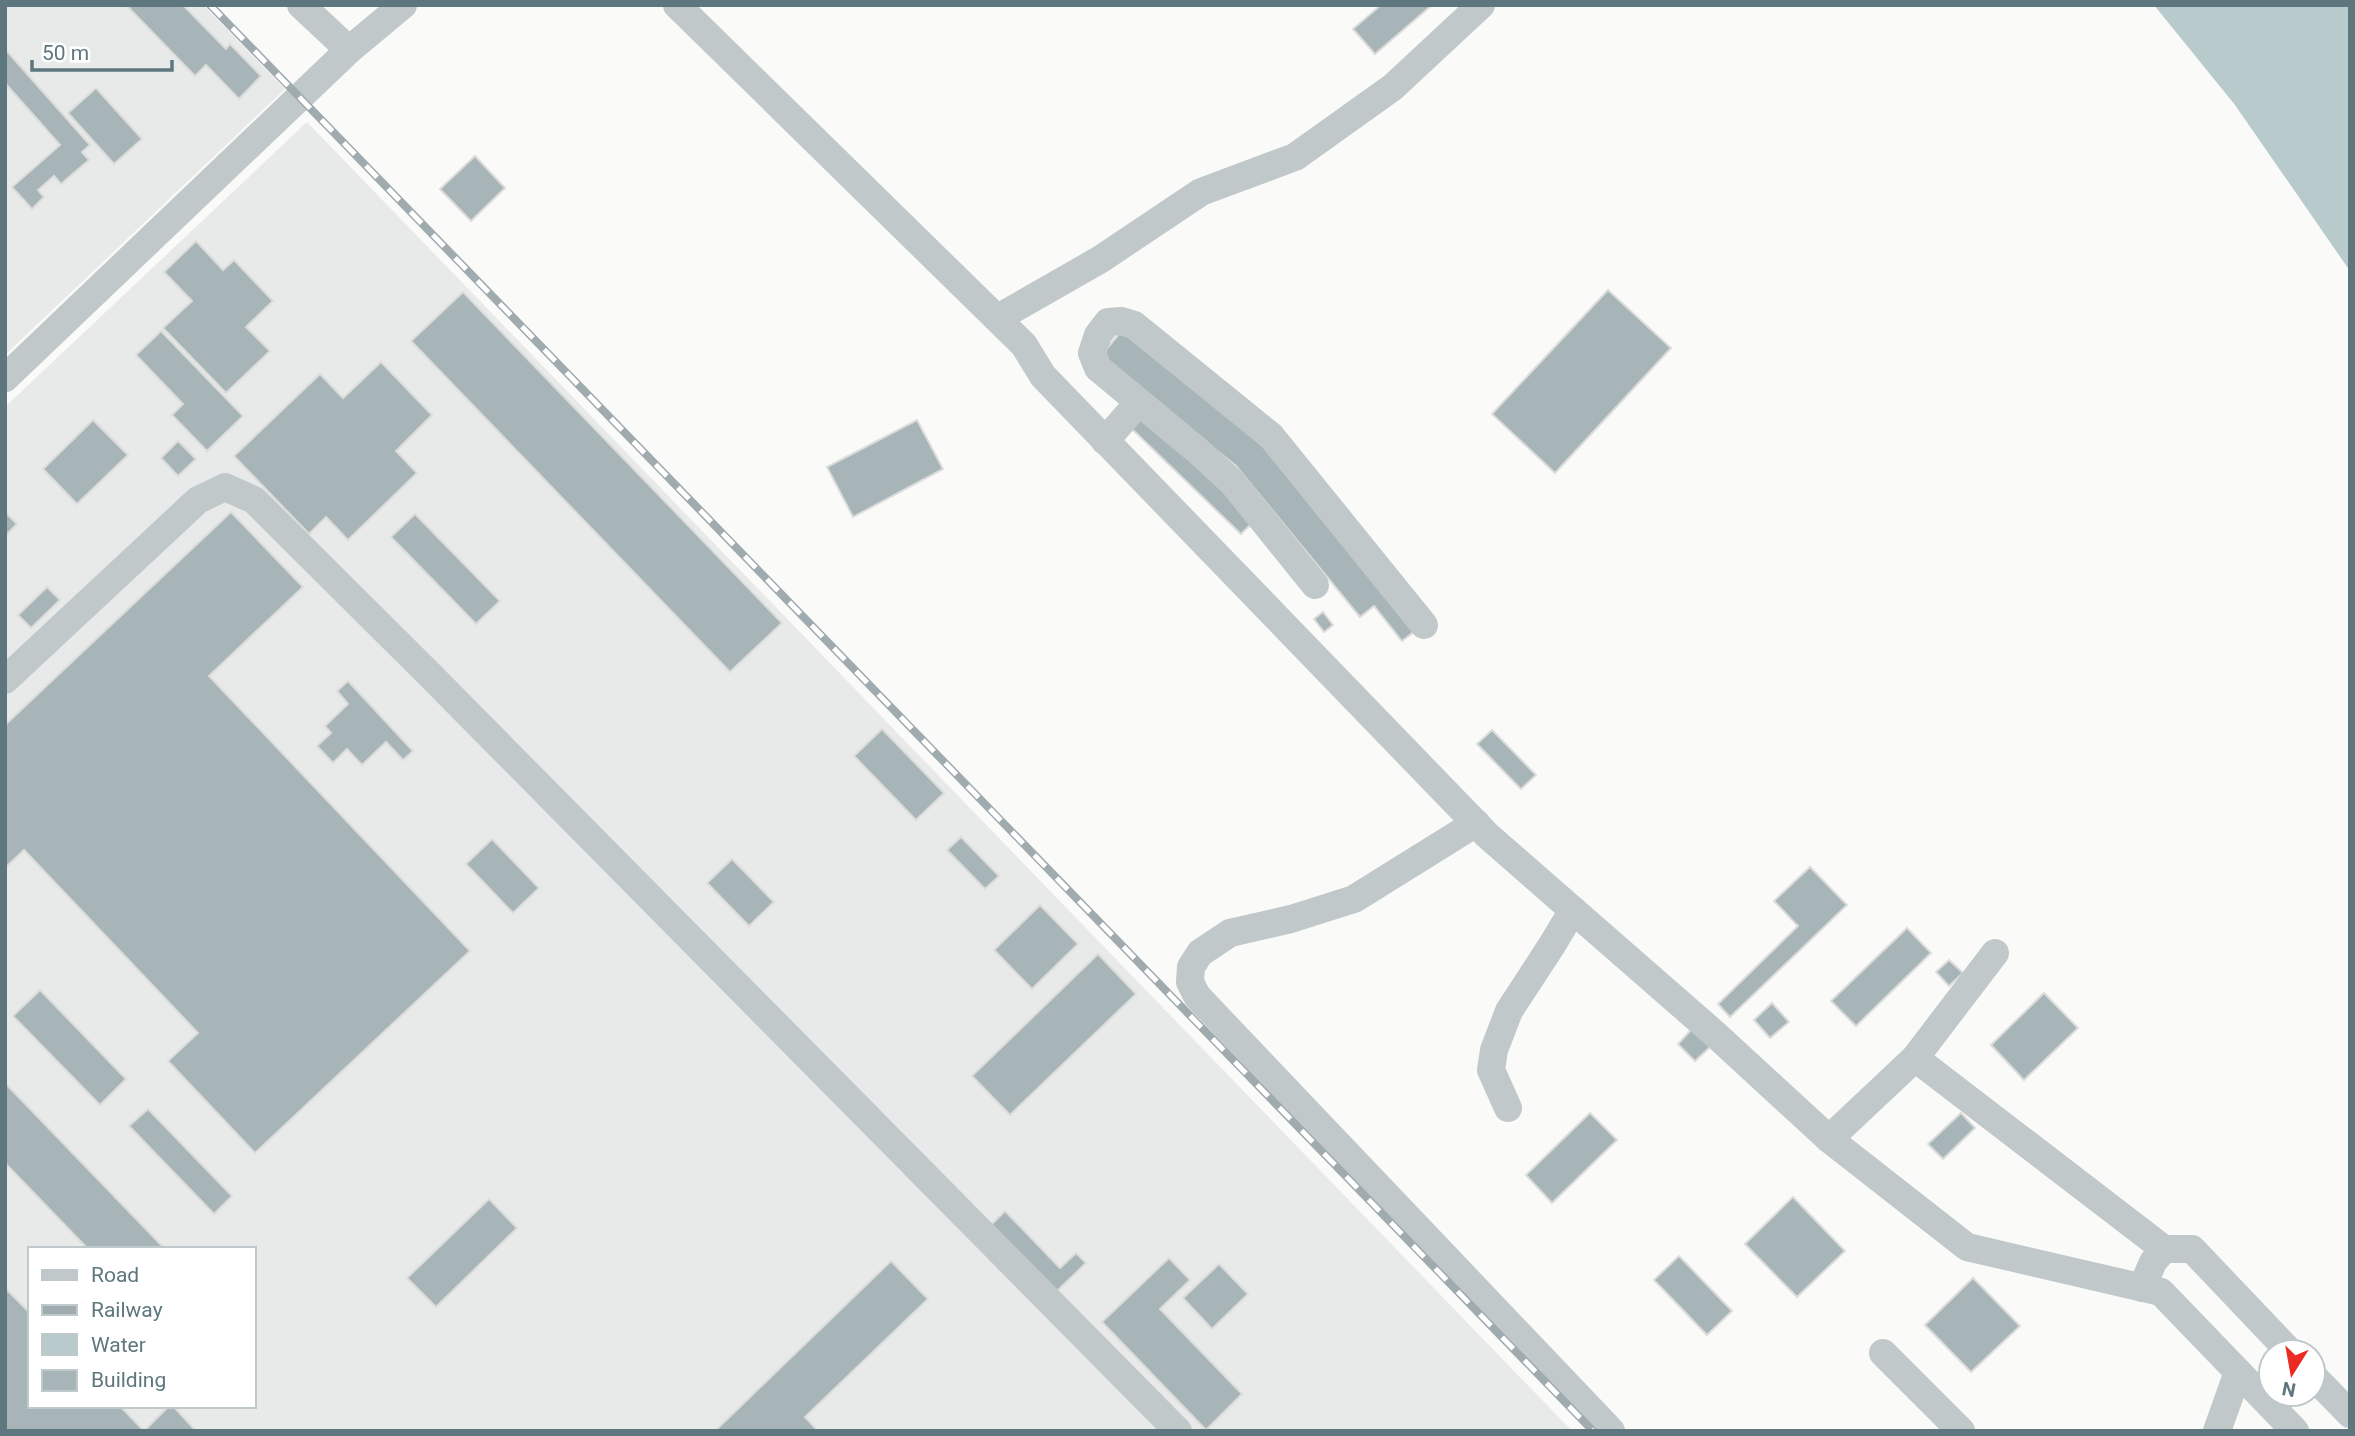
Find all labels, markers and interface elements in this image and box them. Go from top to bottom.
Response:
scale bar [32,28,172,72]
text: 50 m [42,41,89,65]
legend [28,1247,256,1408]
text: Road [91,1263,139,1287]
text: Railway [91,1298,163,1322]
text: Water [91,1333,146,1357]
north arrow [2257,1338,2327,1408]
text: Building [91,1368,166,1392]
text: N [2280,1377,2298,1402]

